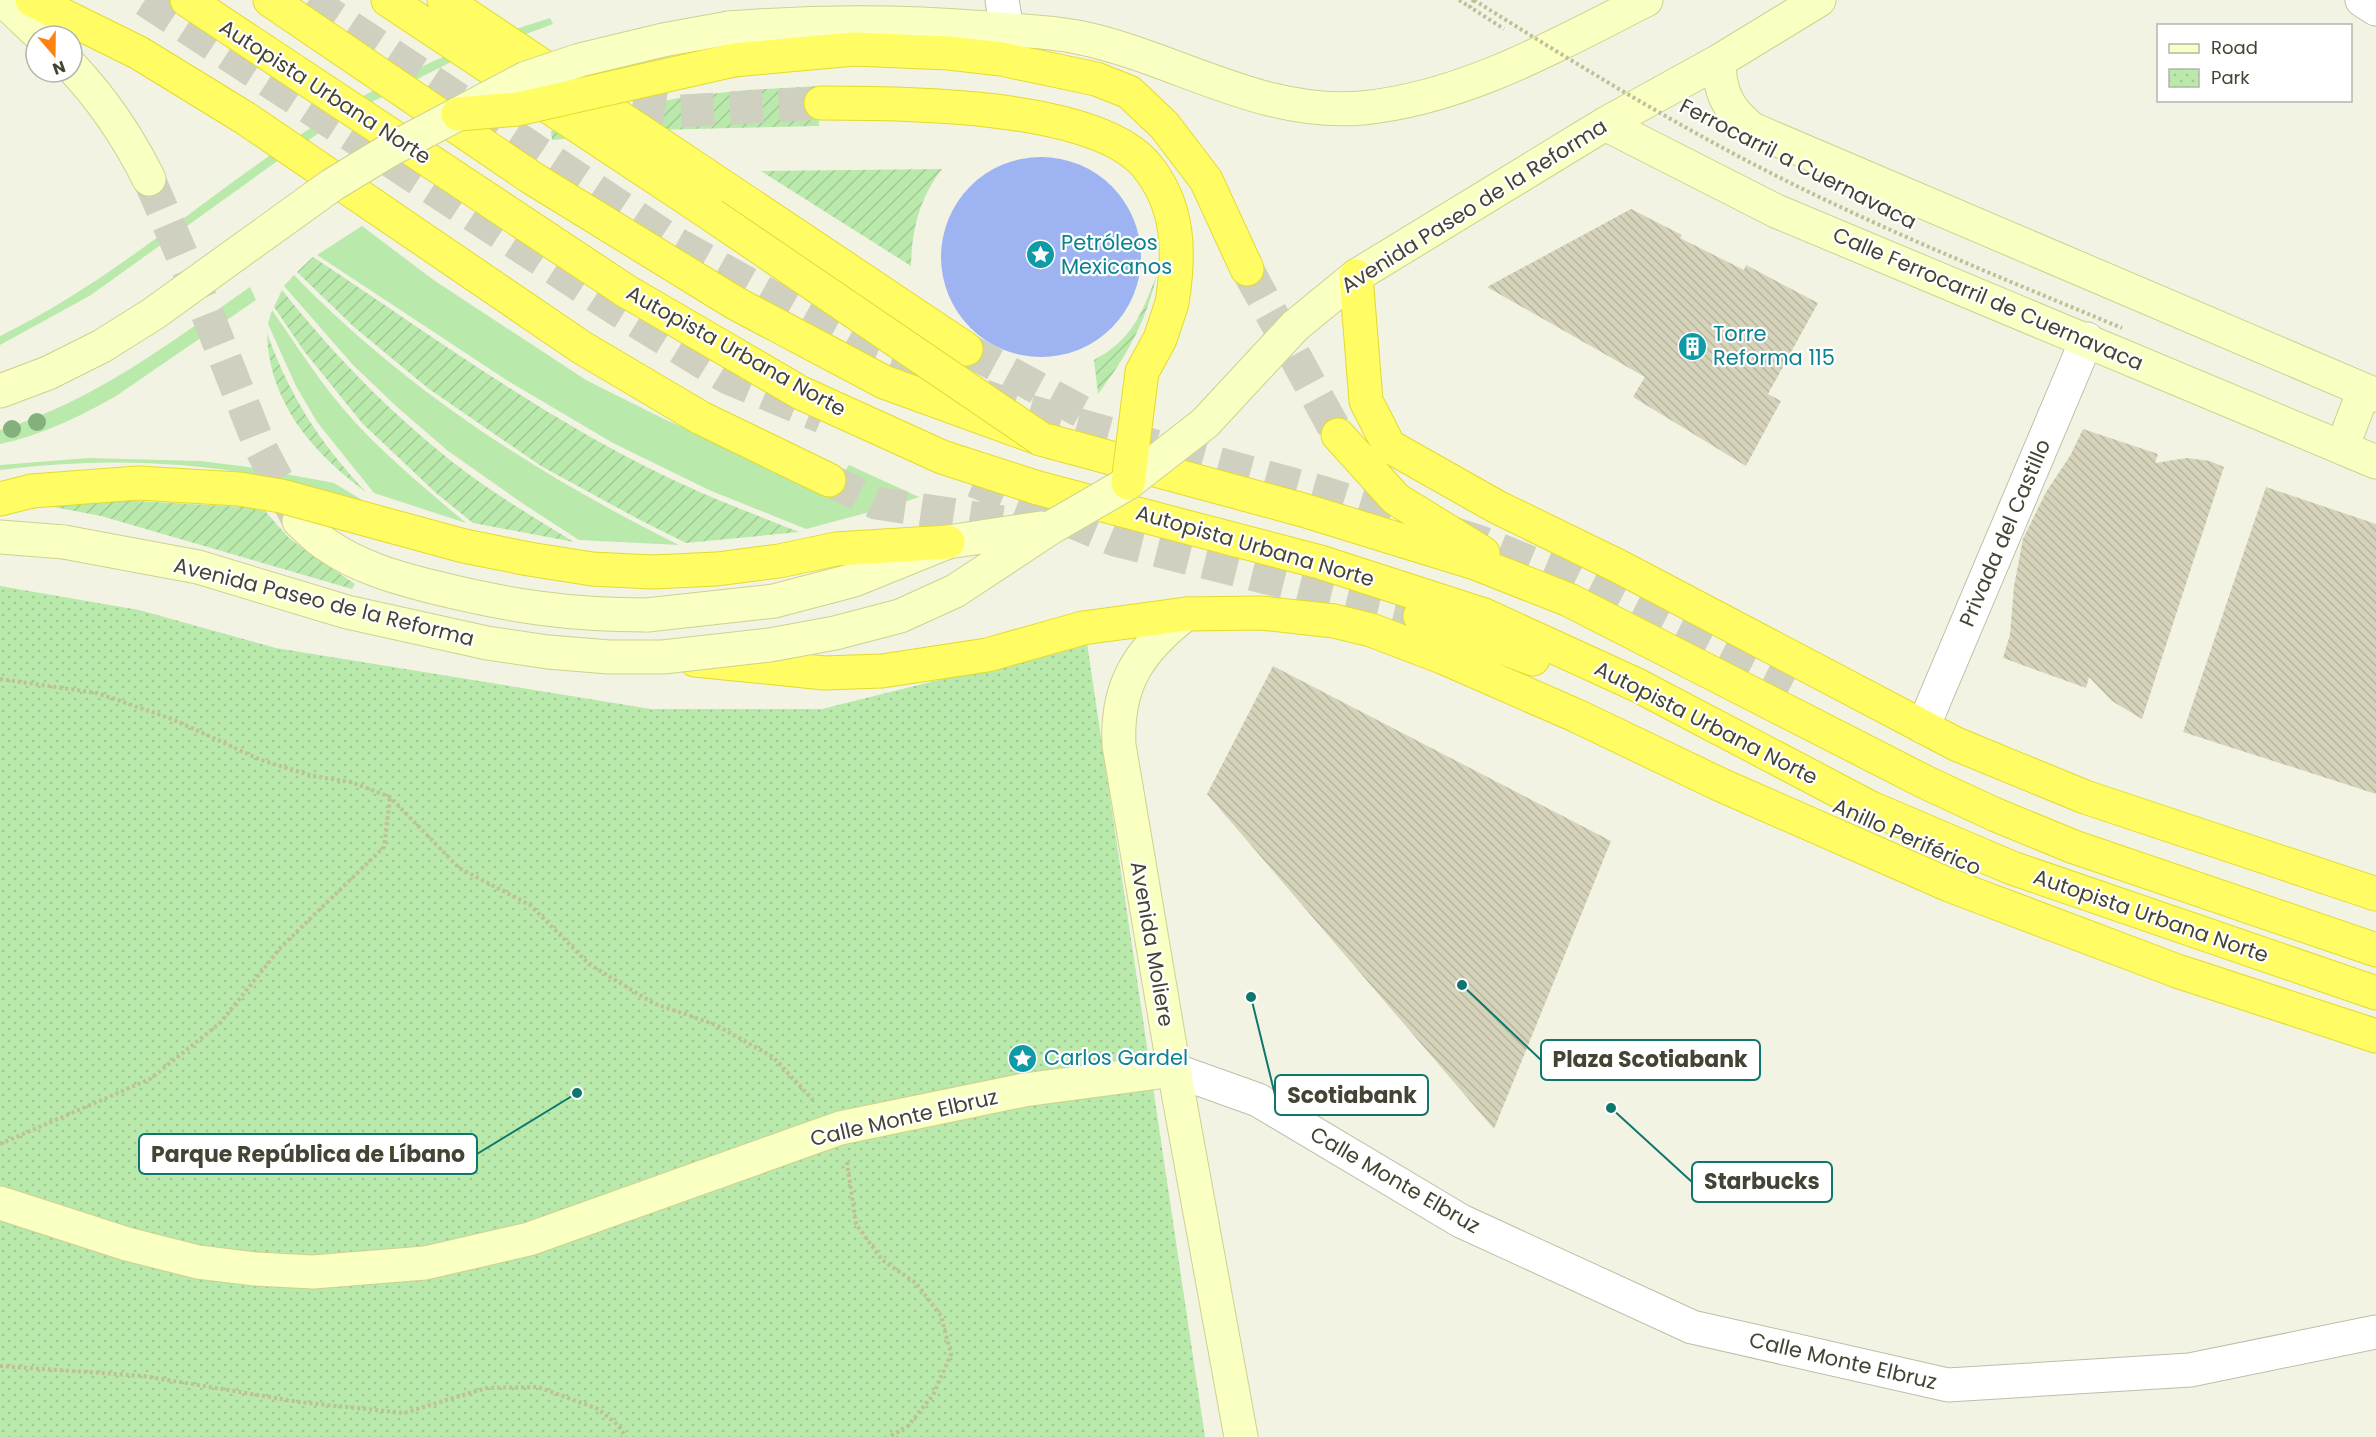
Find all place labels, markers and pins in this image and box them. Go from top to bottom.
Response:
place label: Petróleos Mexicanos [1061,228,1172,281]
place icon: Petróleos Mexicanos [1024,239,1056,271]
place label: Torre Reforma 115 [1713,319,1835,372]
building icon: Torre Reforma 115 [1676,330,1708,362]
callout: Plaza Scotiabank [1541,1040,1760,1080]
place icon: Carlos Gardel [1007,1042,1039,1074]
place label: Carlos Gardel [1044,1043,1188,1072]
callout: Scotiabank [1275,1075,1428,1115]
callout: Parque República de Líbano [139,1134,477,1174]
callout: Starbucks [1692,1162,1832,1202]

